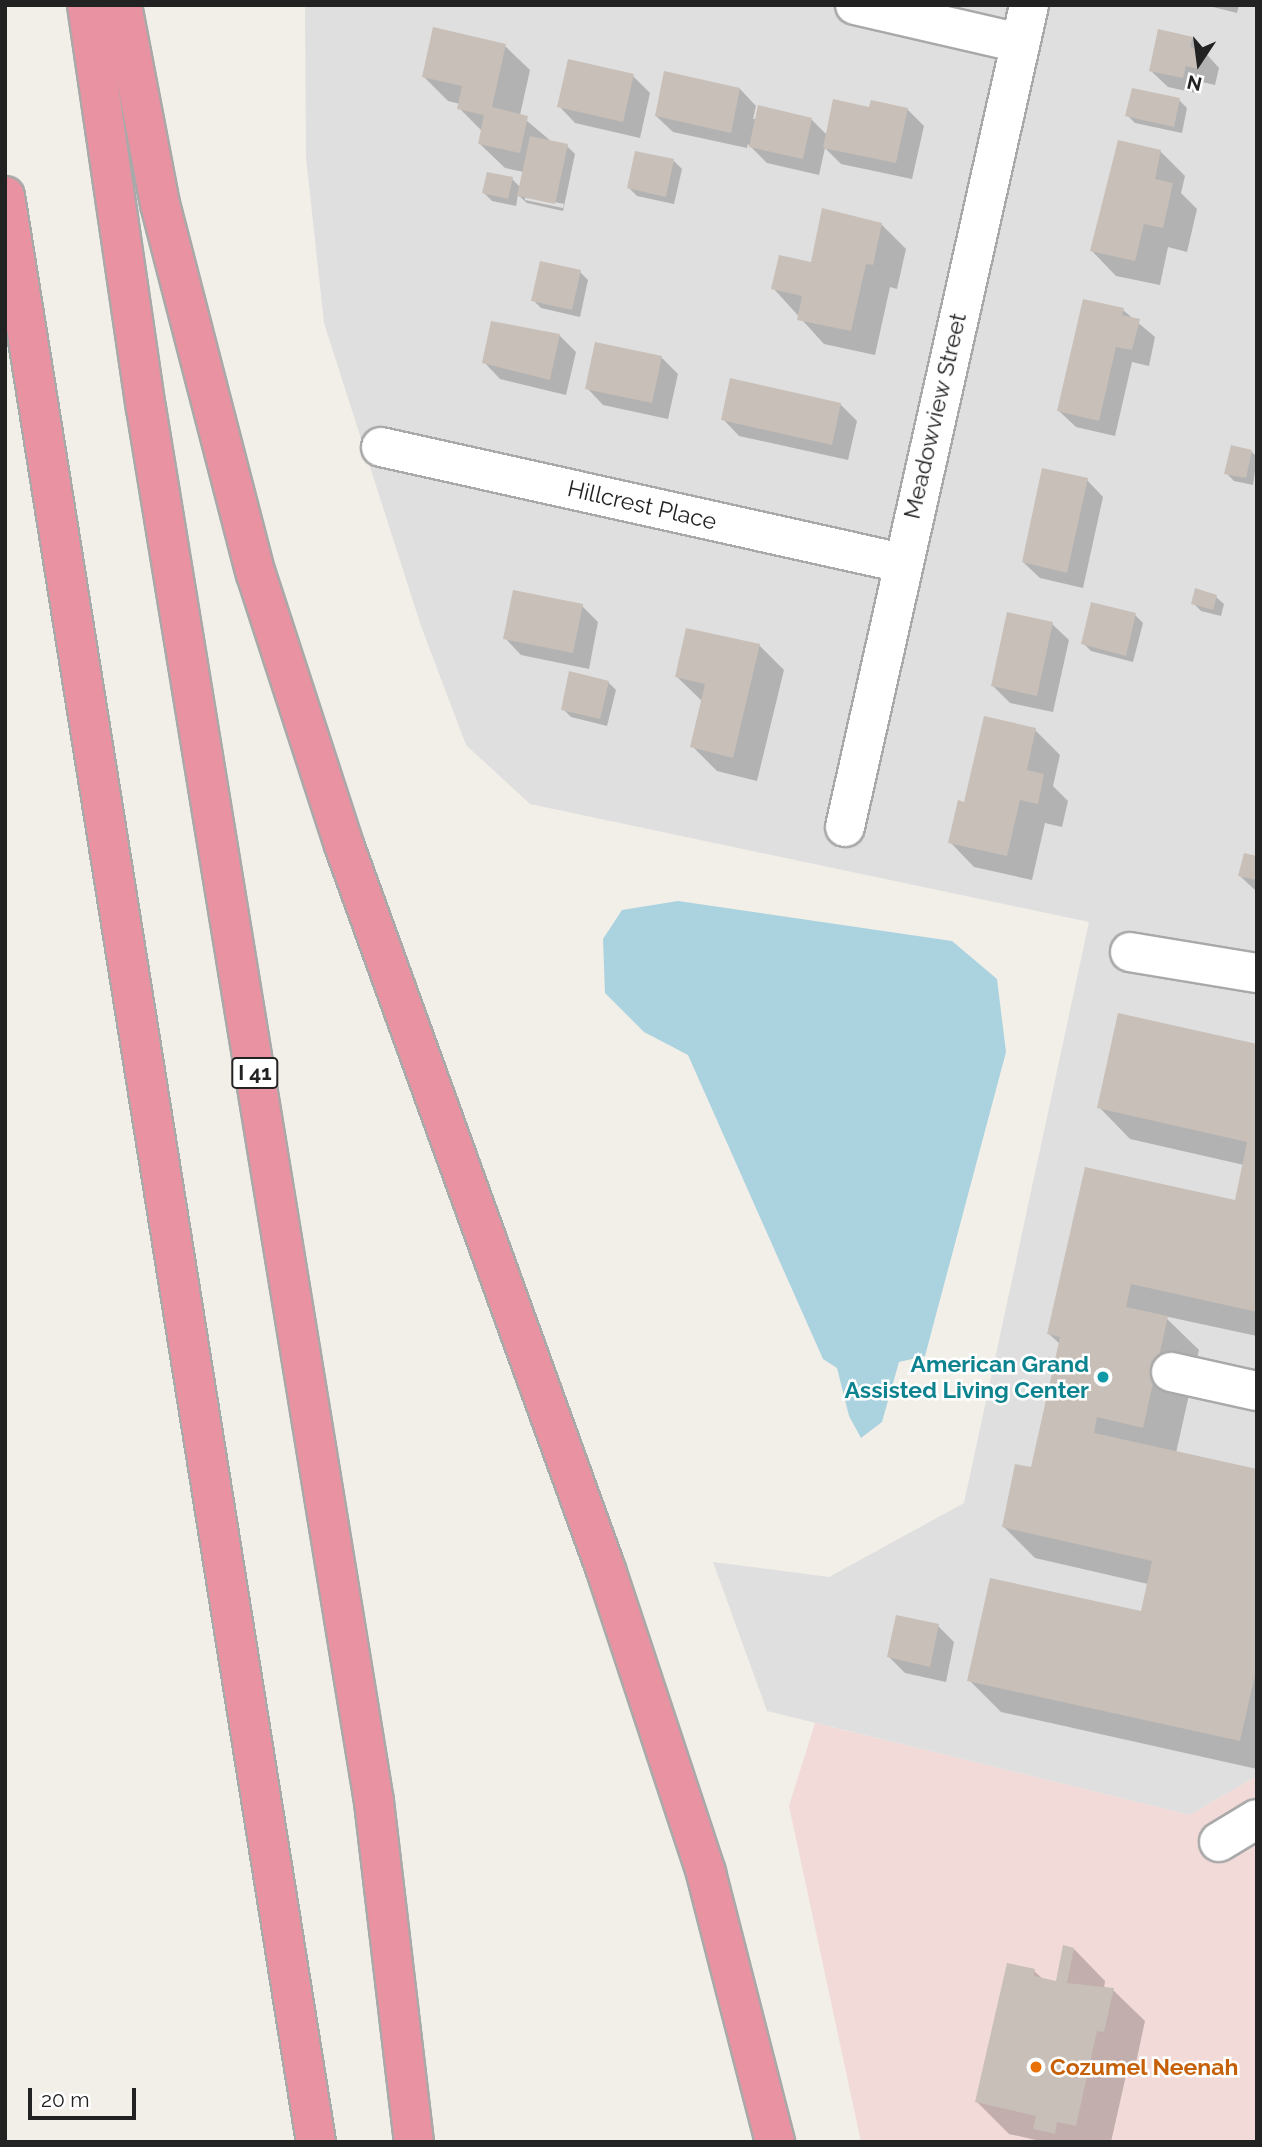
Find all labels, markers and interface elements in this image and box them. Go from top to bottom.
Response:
north arrow [1164,28,1234,98]
text: N [1185,71,1204,96]
street label: Meadowview Street [898,310,972,522]
street label: Hillcrest Place [565,474,719,536]
road number: I 41 [230,1056,280,1090]
place label: American Grand Assisted Living Center [845,1350,1089,1404]
marker: American Grand Assisted Living Center [1095,1369,1111,1385]
place label: Cozumel Neenah [1050,2053,1239,2081]
marker: Cozumel Neenah [1028,2059,1044,2075]
scale bar [32,2074,140,2118]
text: 20 m [41,2087,89,2112]

